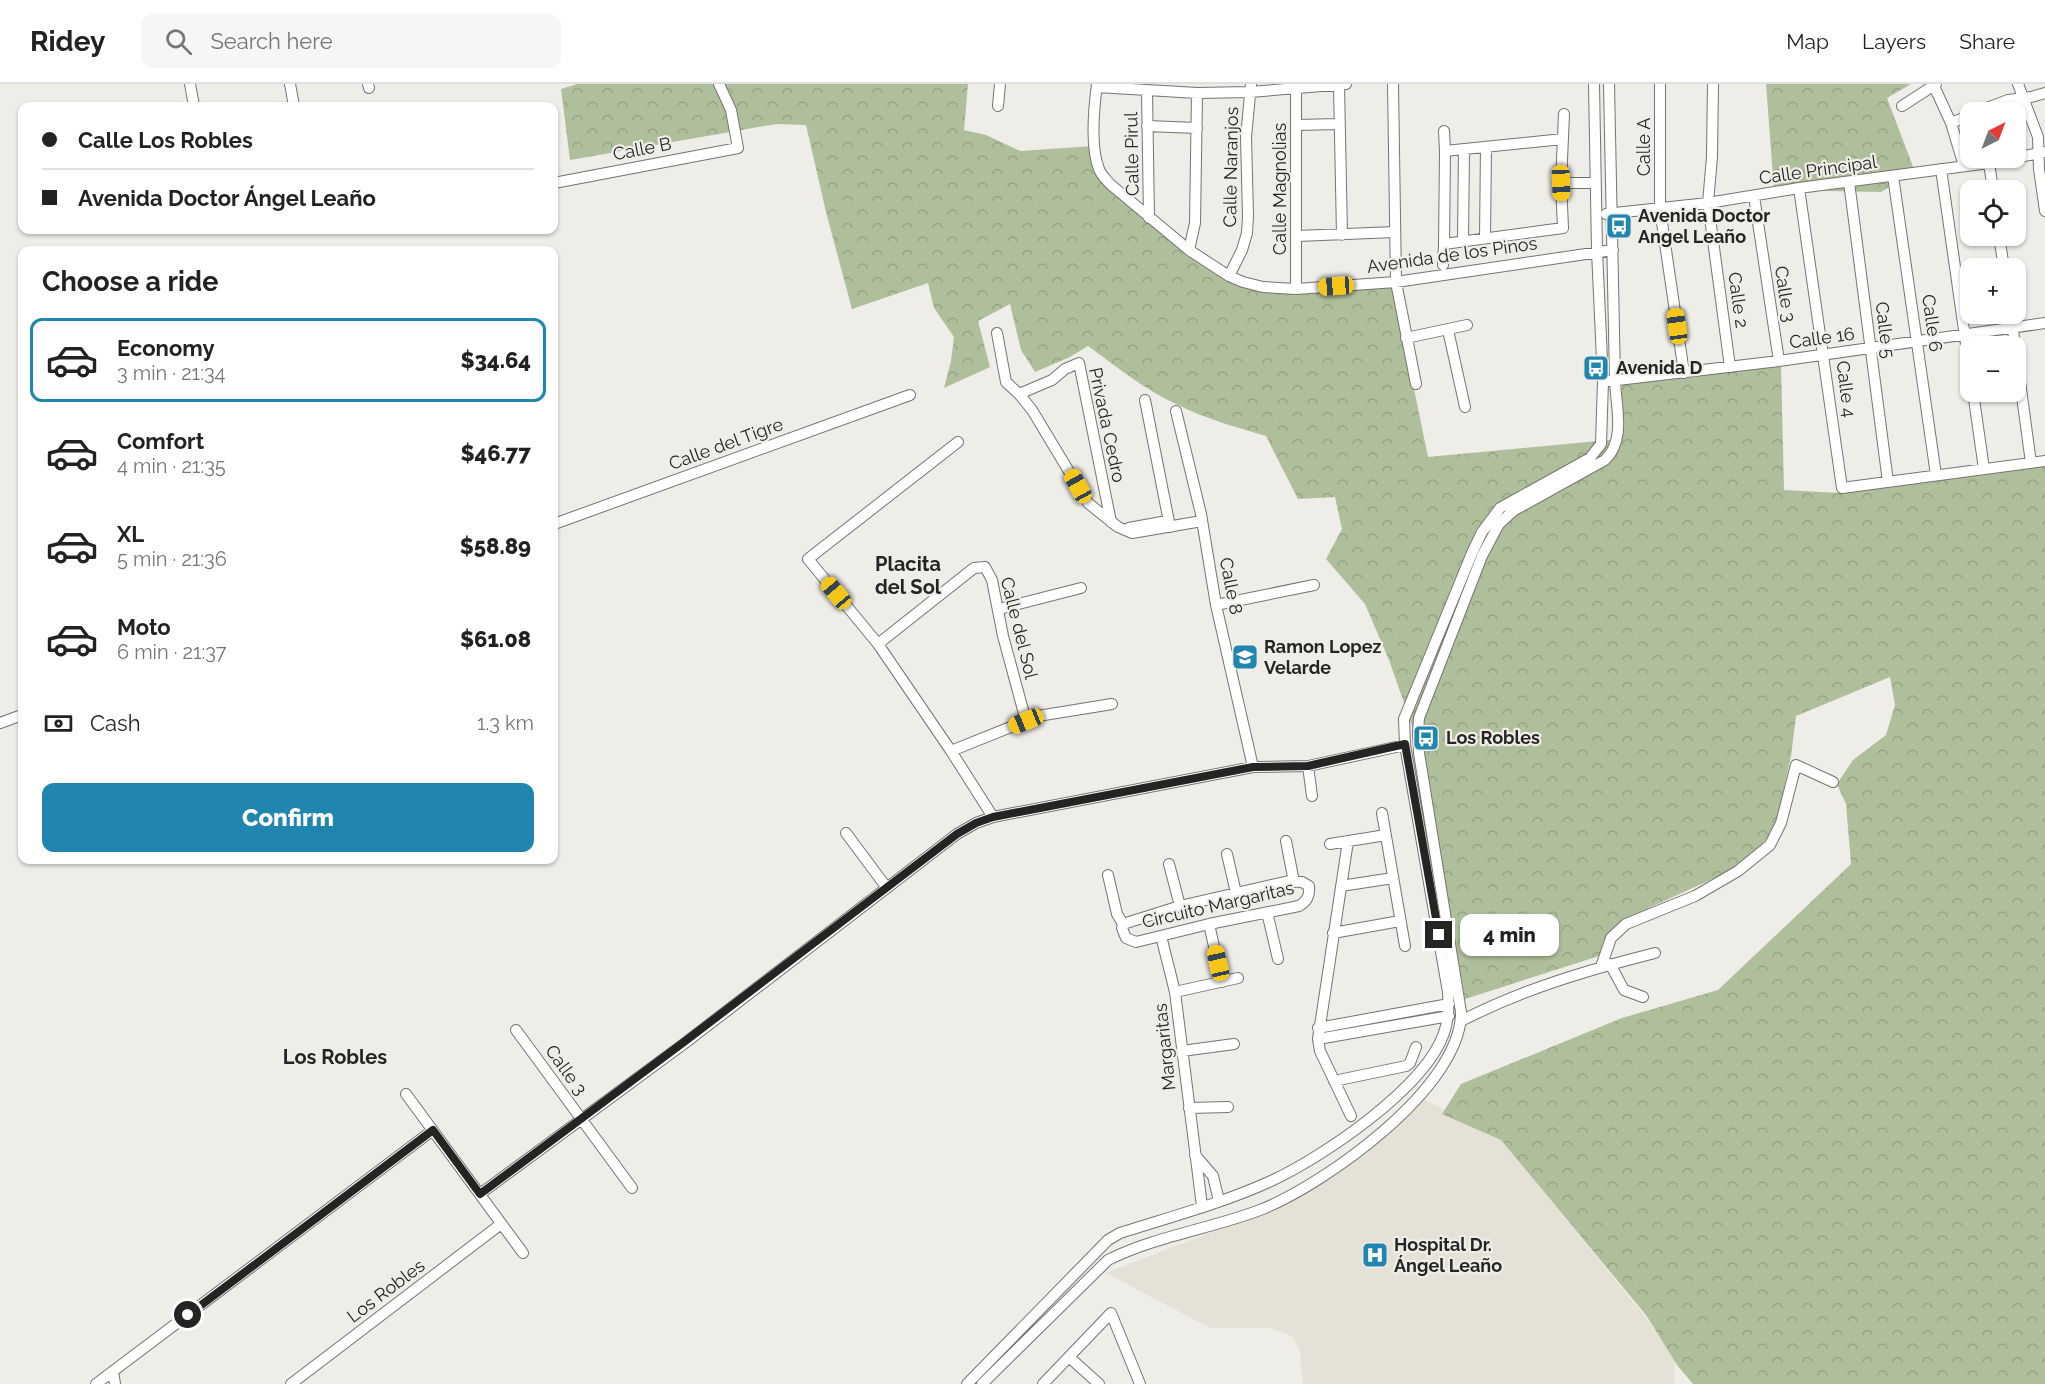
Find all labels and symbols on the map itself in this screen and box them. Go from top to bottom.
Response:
north arrow [1960,102,2026,168]
street label: Calle Naranjos [1219,106,1242,228]
street label: Calle Pirul [1120,112,1143,196]
street label: Calle A [1633,118,1654,176]
street label: Calle Magnolias [1269,123,1290,255]
street label: Calle B [611,133,673,164]
street label: Calle Principal [1758,151,1878,188]
car [1551,165,1571,201]
place label: Avenida Doctor Angel Leaño [1638,205,1770,247]
bus stop icon: Avenida Doctor Angel Leaño [1604,211,1634,241]
street label: Avenida de los Pinos [1365,232,1539,277]
street label: Calle 3 [1771,264,1800,324]
street label: Calle 2 [1724,271,1753,329]
car [1317,276,1355,296]
street label: Calle 6 [1918,293,1947,353]
street label: Calle 5 [1872,300,1899,360]
car [1666,307,1688,345]
street label: Calle 16 [1788,323,1856,352]
bus stop icon: Avenida D [1581,353,1611,383]
place label: Avenida D [1616,357,1703,378]
street label: Calle 4 [1833,359,1860,419]
street label: Privada Cedro [1085,365,1130,485]
street label: Calle del Tigre [666,413,786,474]
car [1061,466,1095,506]
district label: Placita del Sol [875,552,942,599]
street label: Calle 8 [1216,556,1247,616]
car [818,573,854,613]
street label: Calle del Sol [997,575,1042,681]
place label: Ramon Lopez Velarde [1264,636,1381,678]
school or university icon: Ramon Lopez Velarde [1230,642,1260,672]
car [1006,706,1046,736]
bus stop icon: Los Robles [1411,723,1441,753]
place label: Los Robles [1446,727,1540,748]
street label: Circuito Margaritas [1140,877,1296,932]
callout: 4 min [1460,914,1559,956]
route end [1425,921,1452,948]
car [1205,943,1231,983]
street label: Margaritas [1149,1002,1180,1092]
street label: Calle 3 [541,1041,592,1099]
district label: Los Robles [283,1045,387,1069]
place label: Hospital Dr. Ángel Leaño [1394,1234,1502,1276]
hospital icon: Hospital Dr. Ángel Leaño [1360,1240,1390,1270]
street label: Los Robles [343,1254,429,1327]
route start [174,1301,201,1328]

